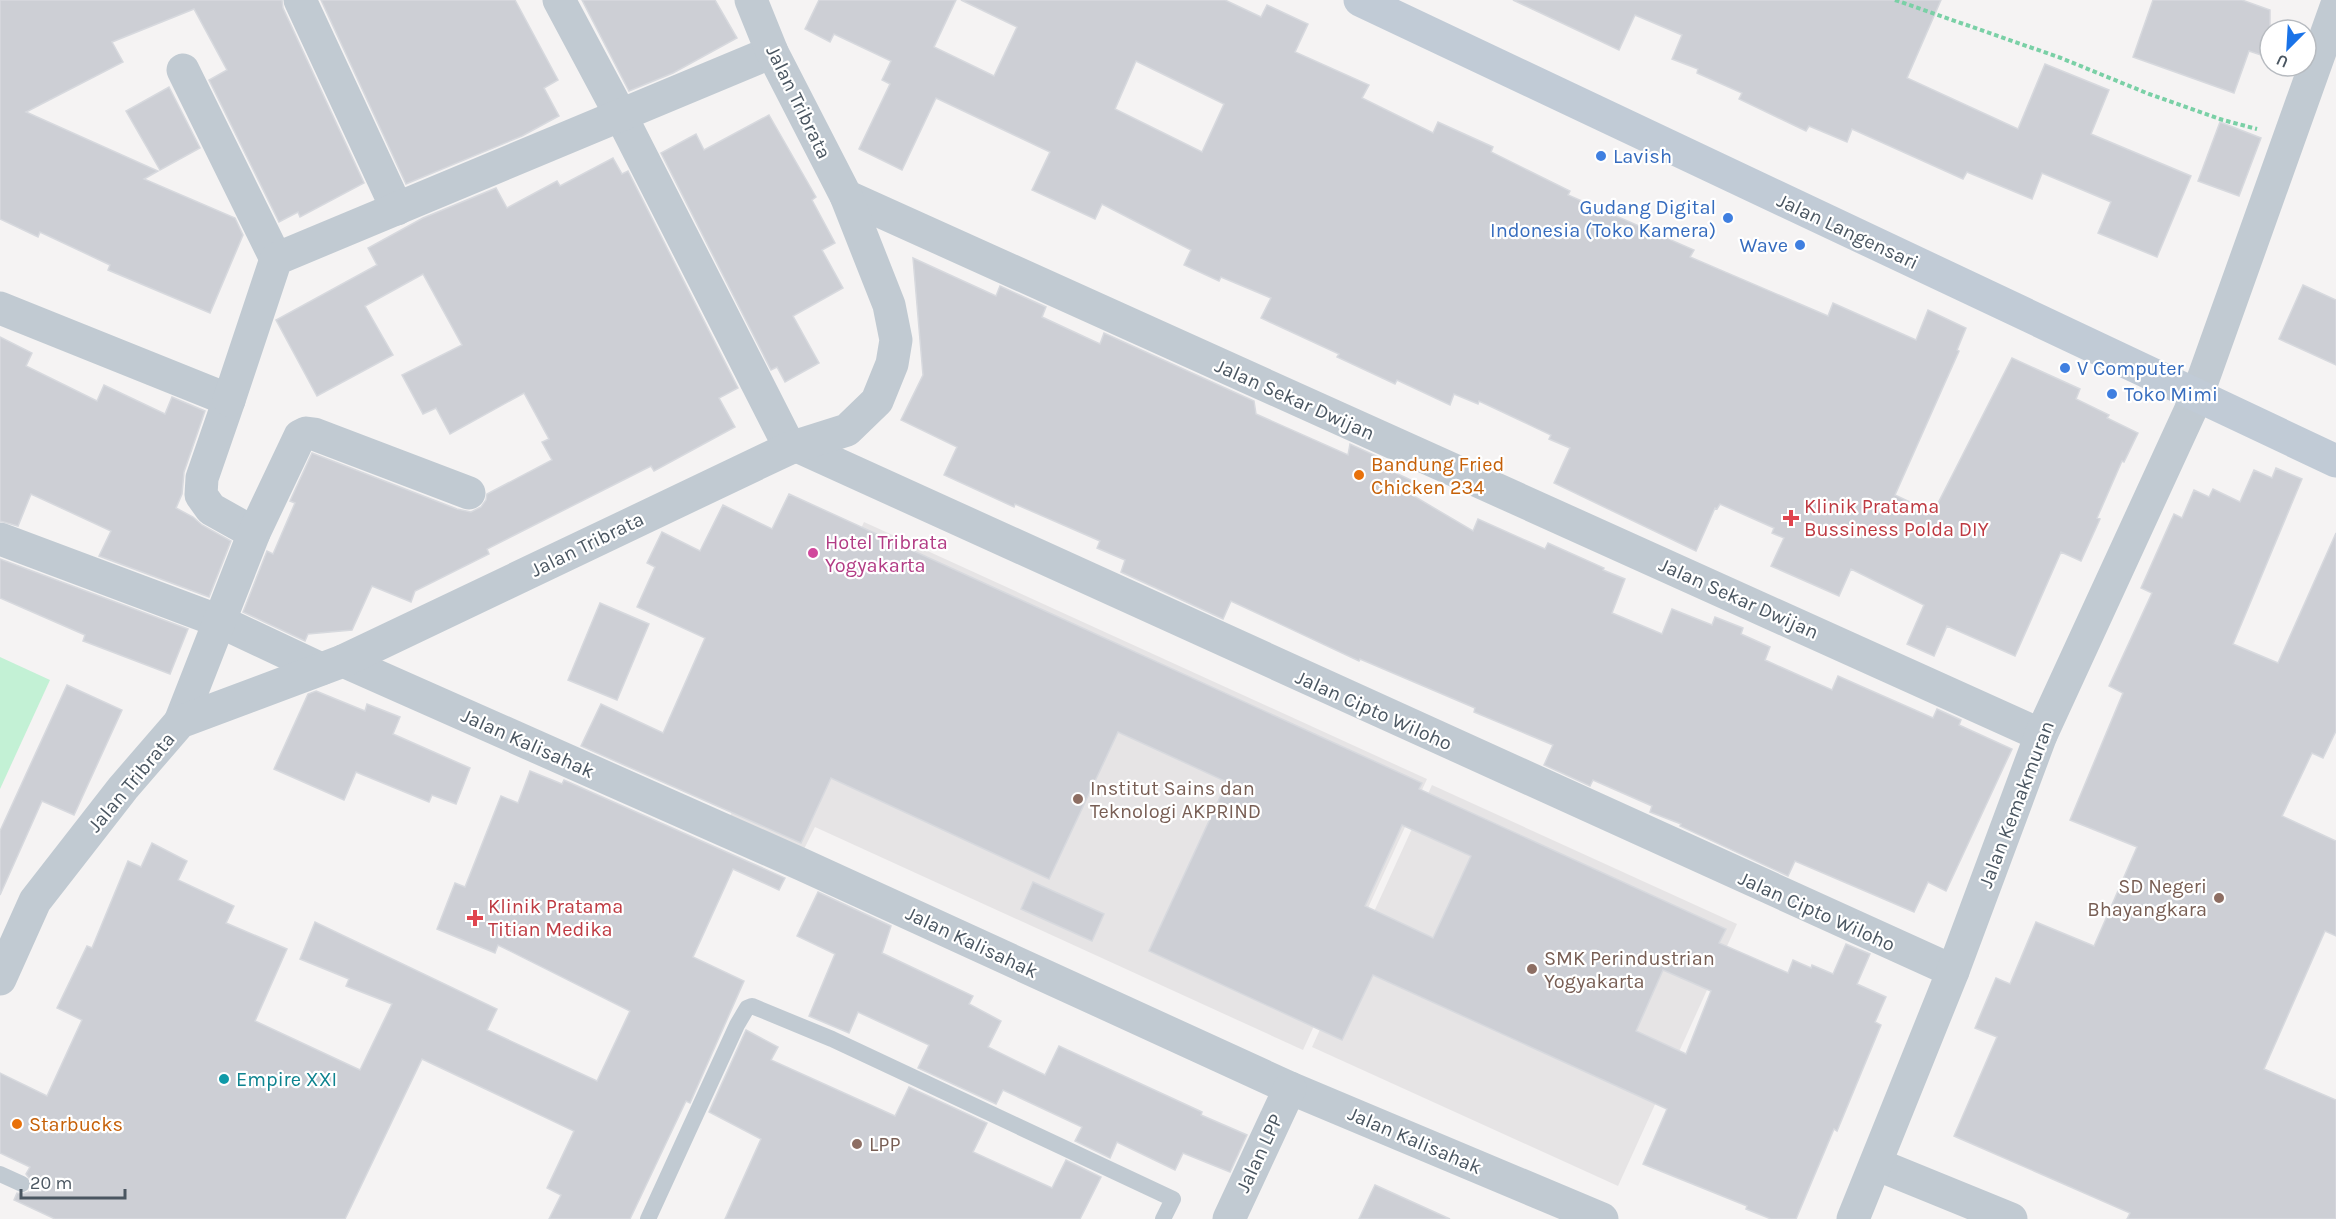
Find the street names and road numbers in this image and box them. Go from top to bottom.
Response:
street label: Jalan Tribrata [761,42,836,162]
street label: Jalan Langensari [1773,189,1922,274]
street label: Jalan Sekar Dwijan [1211,354,1378,445]
street label: Jalan Tribrata [527,507,647,582]
street label: Jalan Sekar Dwijan [1655,553,1822,644]
street label: Jalan Cipto Wiloho [1292,666,1456,755]
street label: Jalan Kalisahak [458,704,598,783]
street label: Jalan Kemakmuran [1974,717,2059,891]
street label: Jalan Tribrata [83,728,180,837]
street label: Jalan Cipto Wiloho [1735,867,1899,956]
street label: Jalan Kalisahak [902,902,1041,983]
street label: Jalan Kalisahak [1344,1102,1485,1179]
street label: Jalan LPP [1231,1110,1288,1196]

